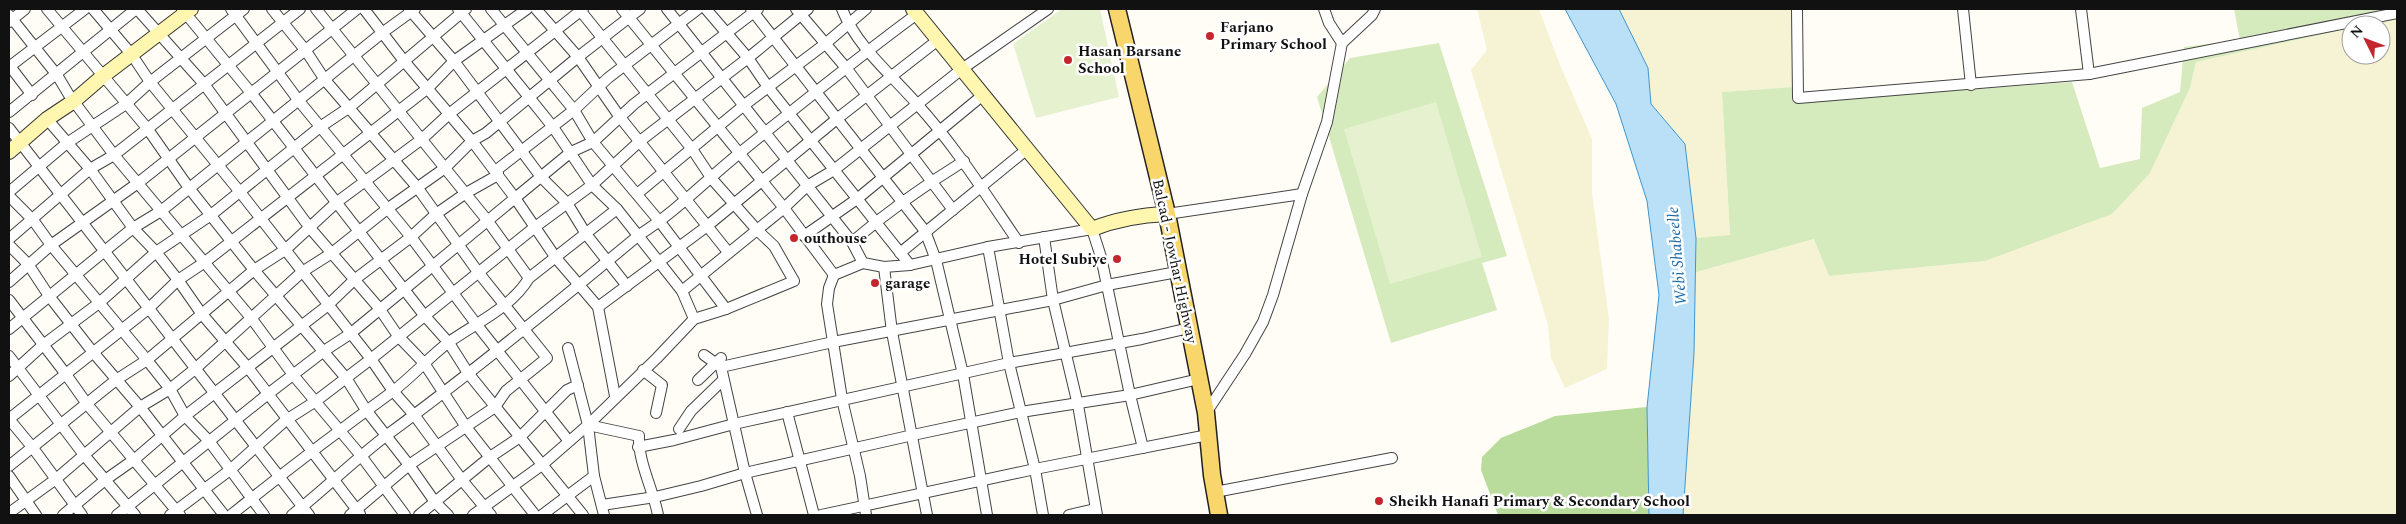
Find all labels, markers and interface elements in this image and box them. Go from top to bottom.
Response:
north arrow [2341,15,2391,65]
place label: Farjano Primary School [1220,16,1327,56]
text: N [2345,20,2368,43]
marker: Farjano Primary School [1204,30,1216,42]
place label: Hasan Barsane School [1078,40,1181,80]
marker: Hasan Barsane School [1062,54,1074,66]
street label: Balcad - Jowhar Highway [1146,177,1203,346]
water label: Webi Shabeelle [1661,206,1693,306]
place label: outhouse [804,227,867,250]
marker: outhouse [788,232,800,244]
place label: Hotel Subiye [1019,248,1107,271]
marker: Hotel Subiye [1111,253,1123,265]
place label: garage [885,272,930,295]
marker: garage [869,277,881,289]
place label: Sheikh Hanafi Primary & Secondary School [1389,490,1690,513]
marker: Sheikh Hanafi Primary & Secondary School [1373,495,1385,507]

